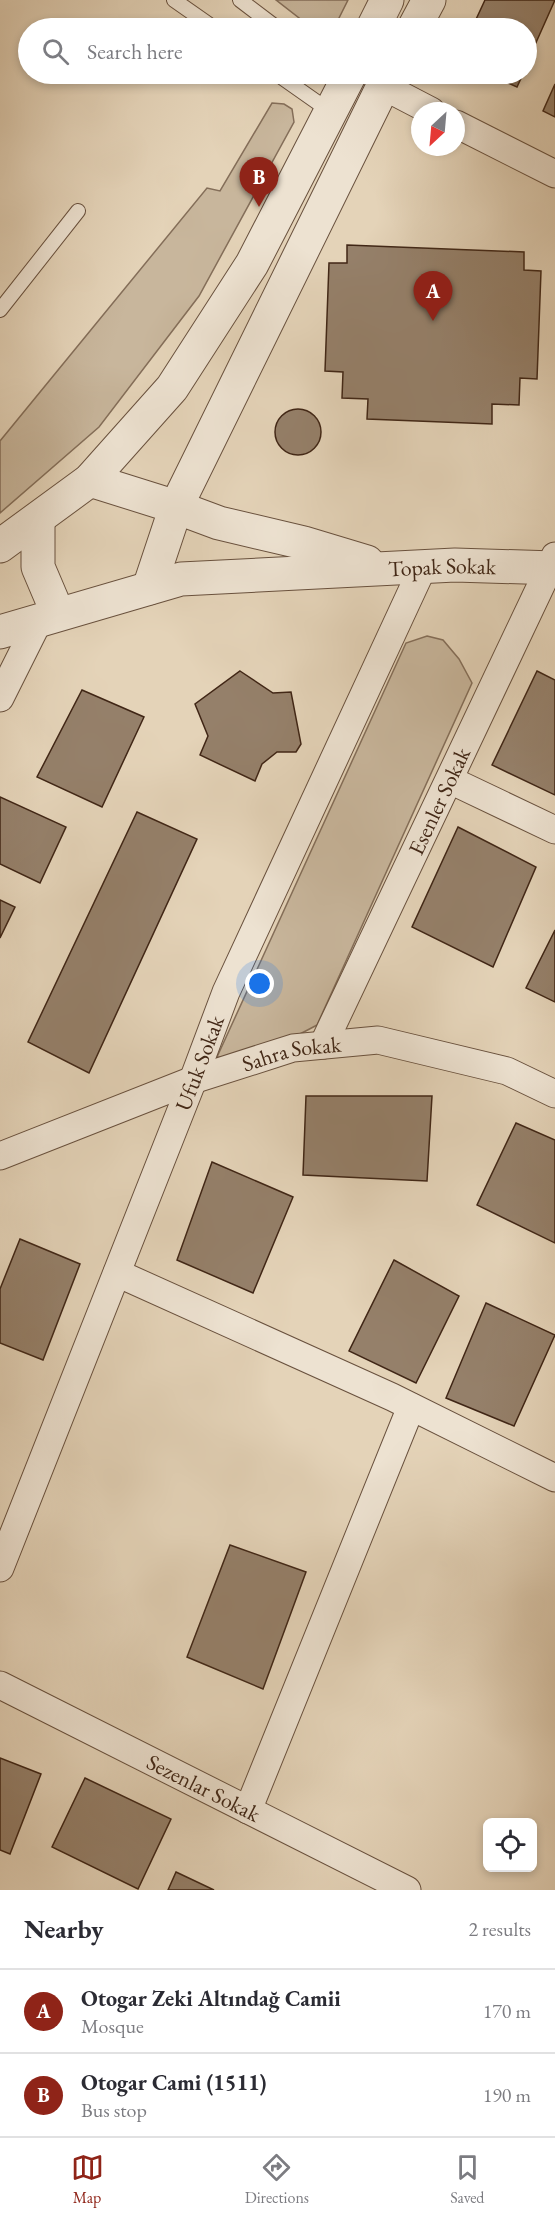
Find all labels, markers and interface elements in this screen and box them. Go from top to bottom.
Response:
search box [18,18,537,84]
icon: search [39,35,72,68]
text: Search here [87,37,182,66]
north arrow [411,102,465,156]
pin: B [240,158,278,207]
pin: A [414,272,452,321]
street label: Topak Sokak [387,551,497,583]
street label: Esenler Sokak [401,742,477,860]
your location [245,969,274,998]
street label: Ufuk Sokak [168,1011,231,1115]
street label: Sahra Sokak [238,1029,343,1078]
street label: Sezenlar Sokak [142,1747,266,1829]
map controls [483,1818,537,1872]
button: locate [483,1818,537,1872]
text: Nearby [24,1912,104,1946]
text: 2 results [468,1916,531,1942]
text: Otogar Zeki Altındağ Camii [81,1984,341,2013]
text: A [36,1998,51,2024]
text: 170 m [483,1998,531,2024]
text: Mosque [81,2013,144,2039]
text: Otogar Cami (1511) [81,2068,266,2097]
text: B [37,2082,50,2108]
text: 190 m [483,2082,531,2108]
text: Bus stop [81,2097,147,2123]
tab: Map [71,2151,104,2208]
tab: Directions [245,2151,309,2208]
tab: Saved [450,2151,484,2208]

